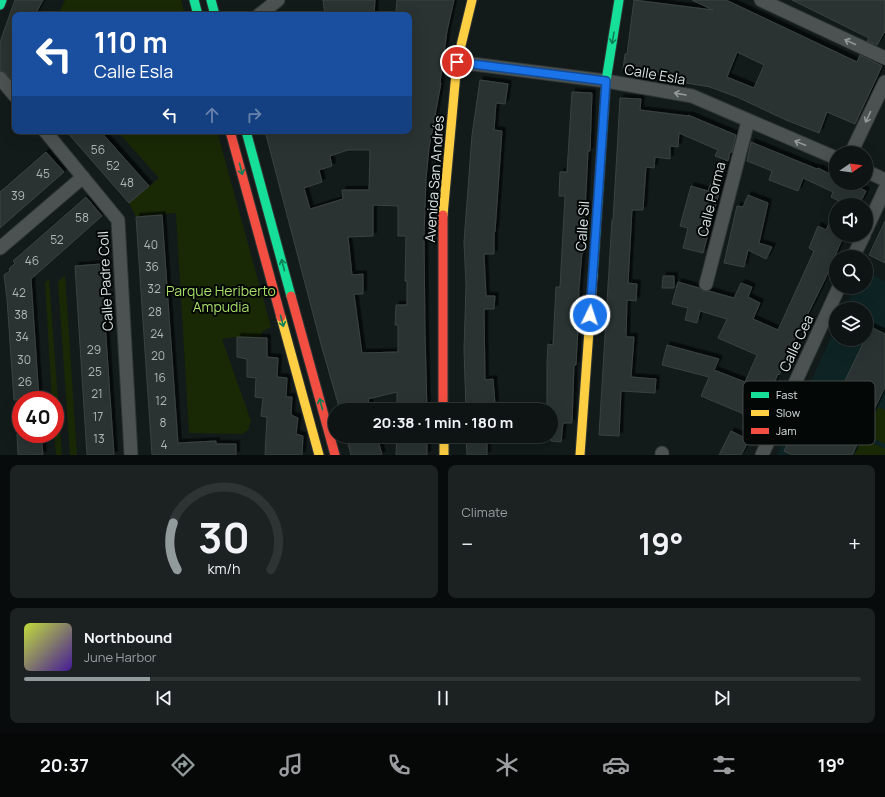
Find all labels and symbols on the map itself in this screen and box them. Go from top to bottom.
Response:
one-way arrow [609,32,617,45]
one-way arrow [844,38,856,45]
pin [440,45,474,79]
street label: Calle Esla [623,59,687,89]
one-way arrow [674,90,687,98]
one-way arrow [864,111,871,123]
street label: Avenida San Andrés [420,115,448,243]
one-way arrow [794,138,806,146]
house number: 56 [91,141,105,158]
north arrow [829,146,873,190]
house number: 52 [106,157,120,174]
street label: Calle Porma [693,159,729,239]
one-way arrow [237,162,245,175]
house number: 45 [36,165,50,182]
house number: 48 [120,174,134,191]
house number: 39 [11,187,25,204]
street label: Calle Sil [571,200,593,252]
house number: 58 [75,209,89,226]
street label: Calle Padre Coll [93,230,117,332]
house number: 52 [50,231,64,248]
house number: 40 [144,236,158,253]
house number: 46 [25,252,39,269]
house number: 36 [145,258,159,275]
one-way arrow [279,259,286,272]
house number: 32 [147,280,161,297]
park label: Parque Heriberto Ampudia [166,281,276,316]
house number: 42 [12,284,26,301]
position arrow [569,294,611,336]
house number: 28 [148,303,162,320]
house number: 38 [14,306,28,323]
street label: Calle Cea [774,311,818,375]
one-way arrow [279,314,287,327]
house number: 24 [150,325,164,342]
house number: 34 [15,328,29,345]
house number: 29 [87,341,101,358]
house number: 20 [151,347,165,364]
house number: 30 [17,351,31,368]
house number: 25 [88,363,102,380]
house number: 16 [154,369,166,386]
house number: 26 [18,373,32,390]
legend [743,381,875,445]
house number: 21 [91,385,103,402]
text: Fast [776,387,798,402]
speed limit sign: 40 [12,391,64,443]
house number: 12 [155,392,167,409]
one-way arrow [317,398,324,411]
text: Slow [776,405,801,420]
house number: 17 [93,408,103,425]
house number: 8 [160,414,167,431]
text: Jam [776,423,797,438]
house number: 13 [93,430,105,447]
house number: 4 [160,436,168,453]

